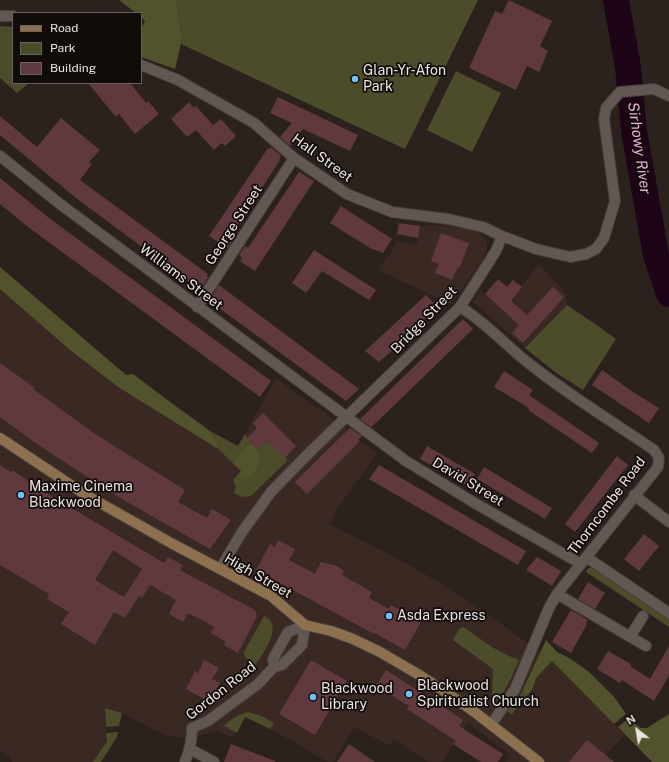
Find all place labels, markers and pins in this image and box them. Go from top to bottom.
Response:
place label: Glan-Yr-Afon Park [363,63,446,96]
marker: Glan-Yr-Afon Park [350,74,360,84]
place label: Maxime Cinema Blackwood [29,479,133,512]
marker: Maxime Cinema Blackwood [16,490,26,500]
place label: Asda Express [397,608,485,624]
marker: Asda Express [384,611,394,621]
place label: Blackwood Spiritualist Church [417,678,539,710]
place label: Blackwood Library [321,681,393,714]
marker: Blackwood Spiritualist Church [404,689,414,699]
marker: Blackwood Library [308,692,318,702]

